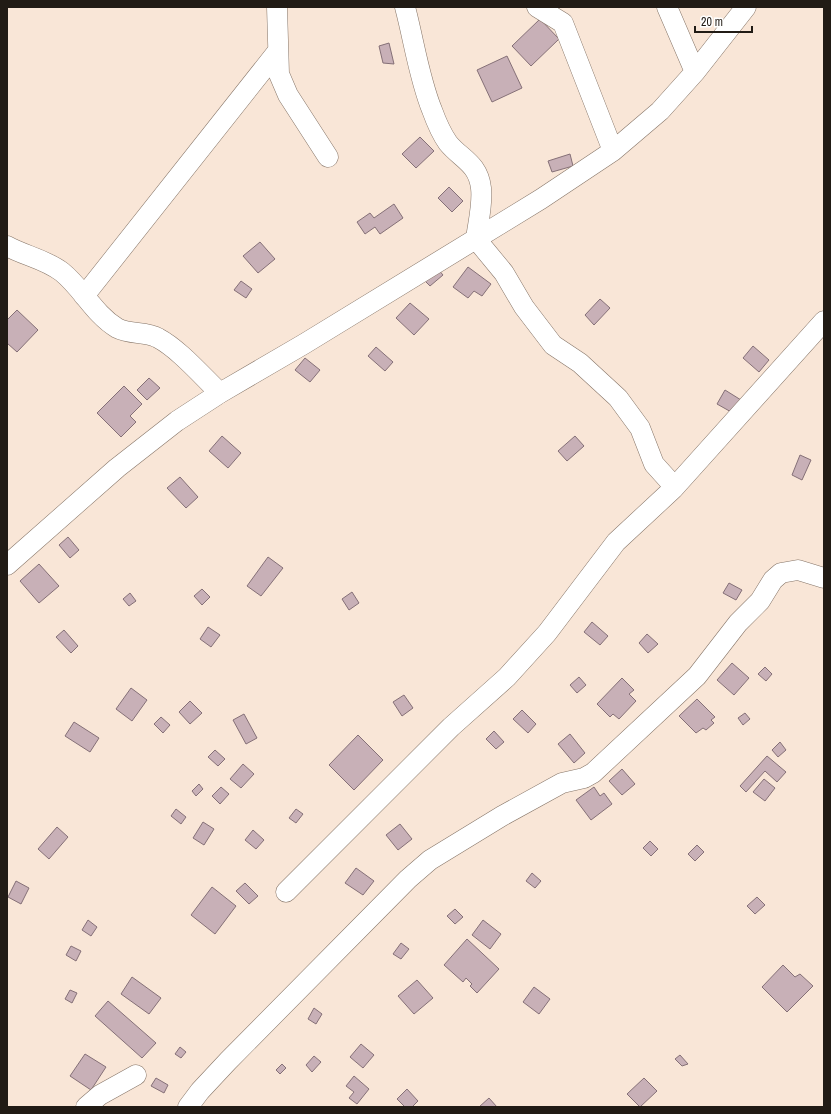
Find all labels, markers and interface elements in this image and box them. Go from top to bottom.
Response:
scale bar [695,8,752,34]
text: 20 m [701,14,723,30]

